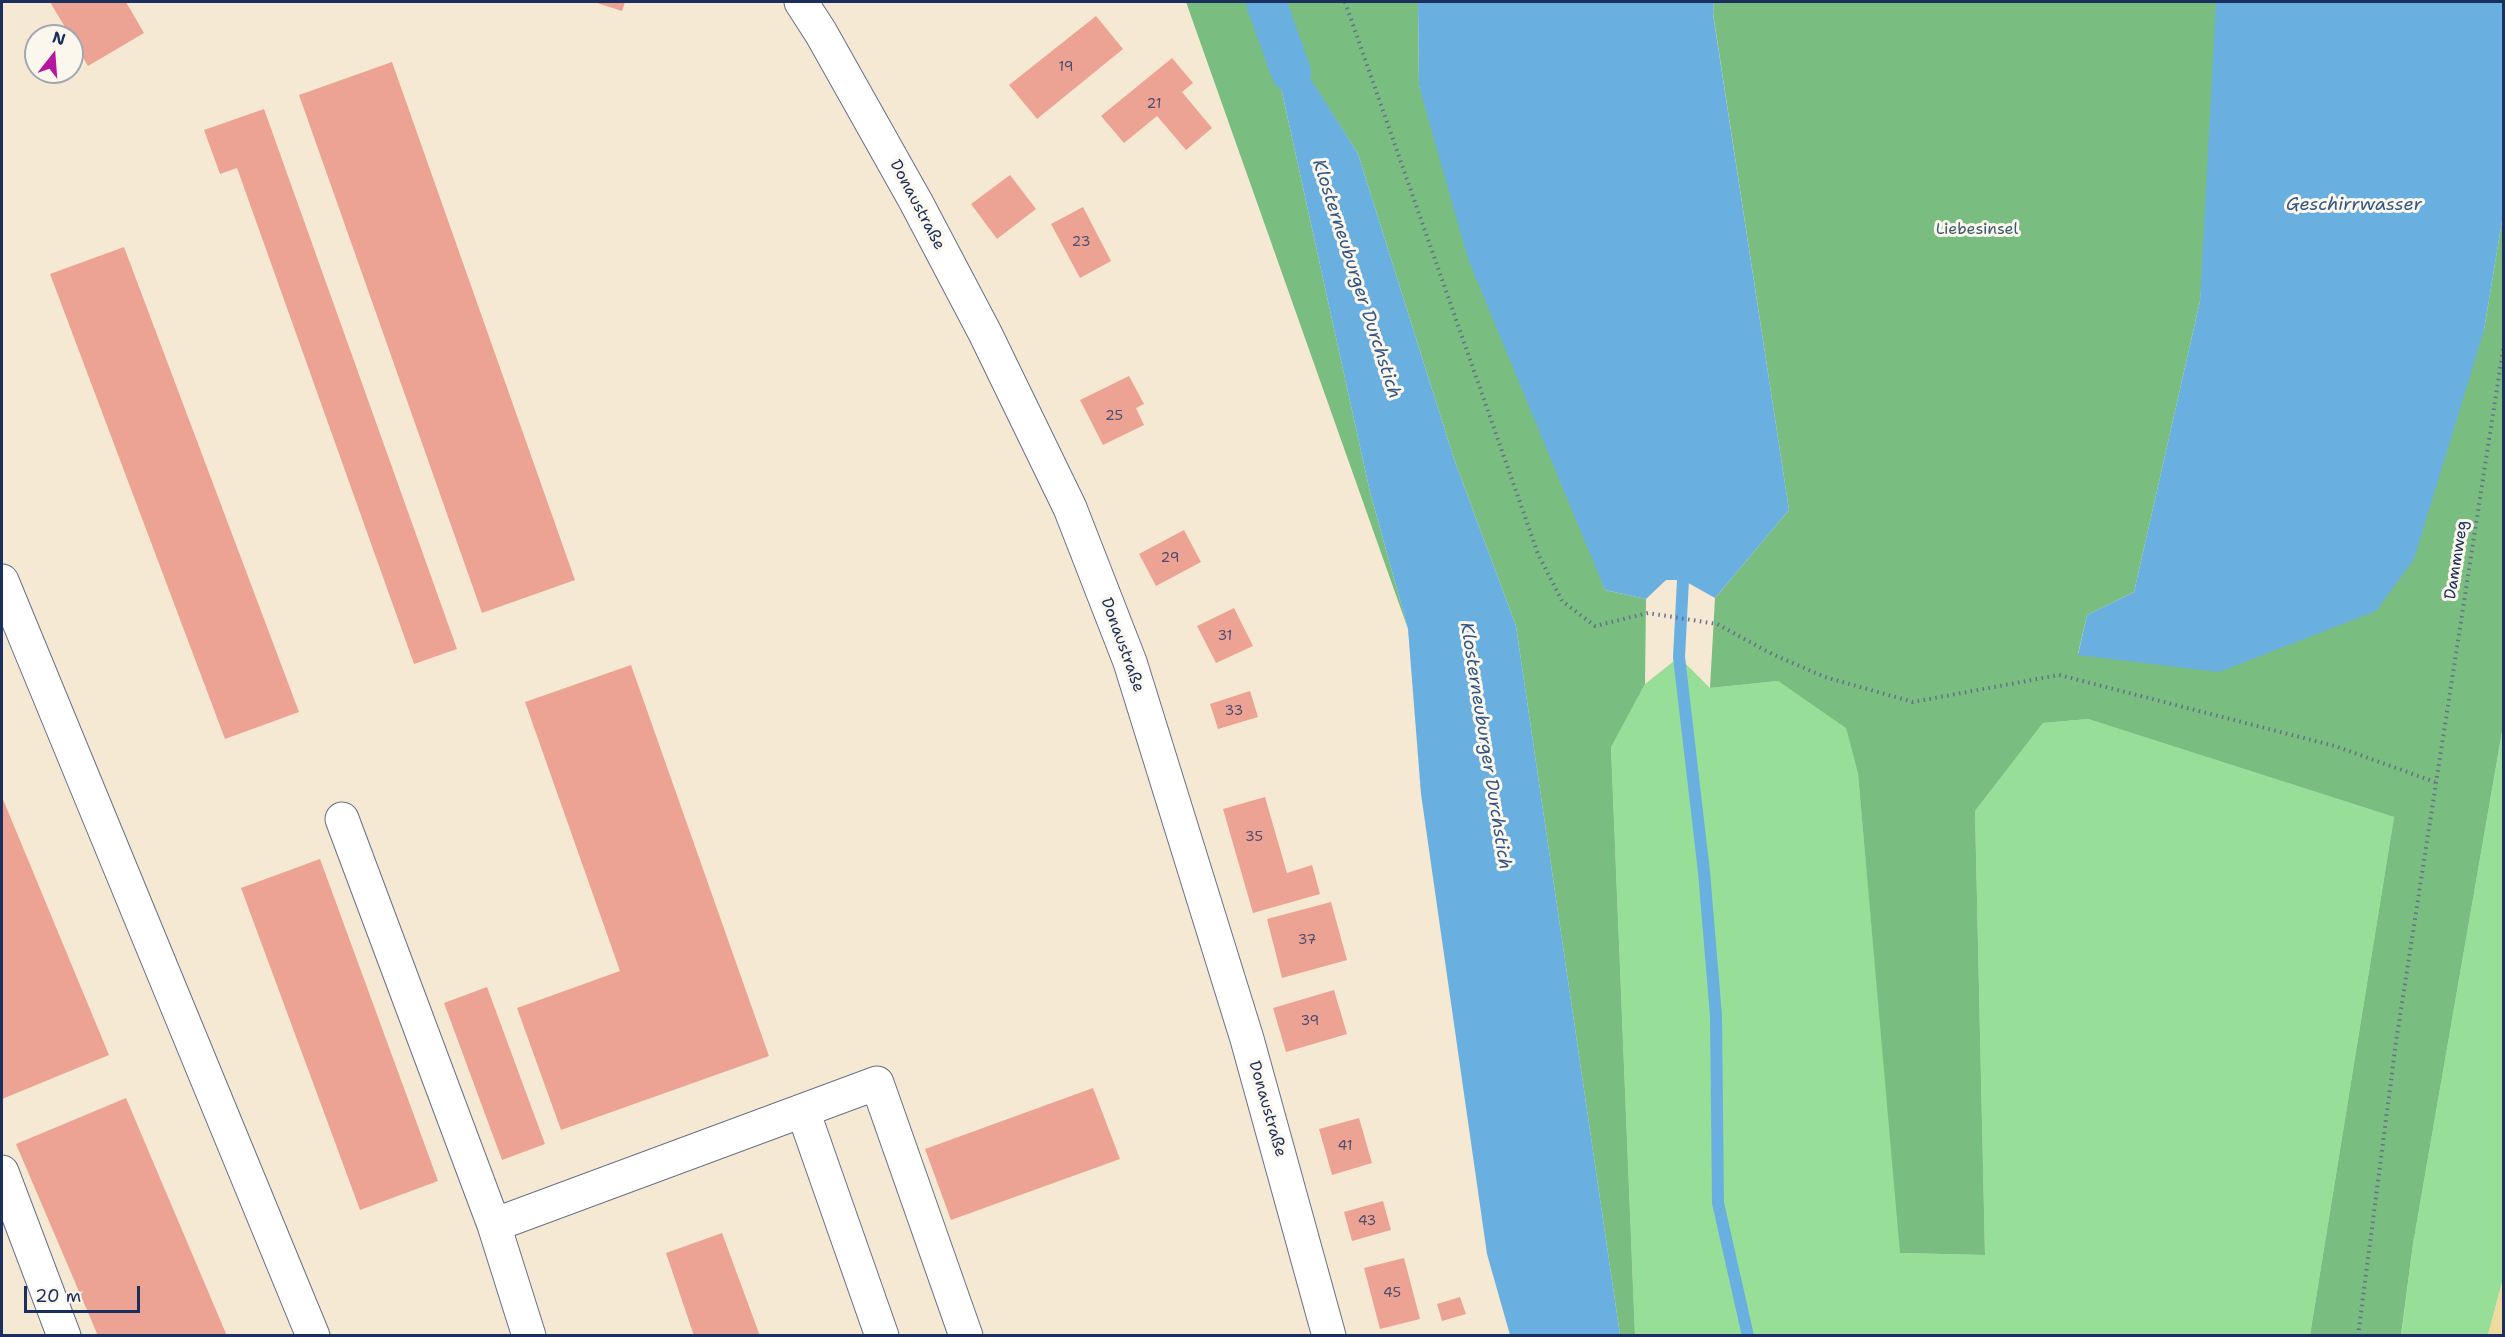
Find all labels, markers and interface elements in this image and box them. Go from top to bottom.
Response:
north arrow [24,24,84,84]
text: N [50,26,68,50]
house number: 19 [1058,59,1074,75]
house number: 21 [1147,96,1161,112]
street label: Donaustraße [885,157,949,253]
water label: Klosterneuburger Durchstich [1307,157,1405,401]
water label: Geschirrwasser [2286,194,2422,216]
park label: Liebesinsel [1936,220,2018,240]
house number: 23 [1072,234,1090,250]
house number: 25 [1105,408,1123,424]
street label: Dammweg [2441,519,2473,601]
house number: 29 [1161,550,1179,566]
street label: Donaustraße [1096,595,1148,695]
water label: Klosterneuburger Durchstich [1455,621,1515,871]
house number: 31 [1218,628,1232,644]
house number: 33 [1225,703,1243,719]
house number: 35 [1245,829,1263,845]
house number: 37 [1298,932,1316,948]
house number: 39 [1301,1013,1319,1029]
street label: Donaustraße [1244,1059,1290,1159]
house number: 41 [1338,1138,1352,1154]
house number: 43 [1358,1213,1376,1229]
scale bar [27,1274,142,1312]
text: 20 m [35,1284,81,1308]
house number: 45 [1383,1285,1401,1301]

